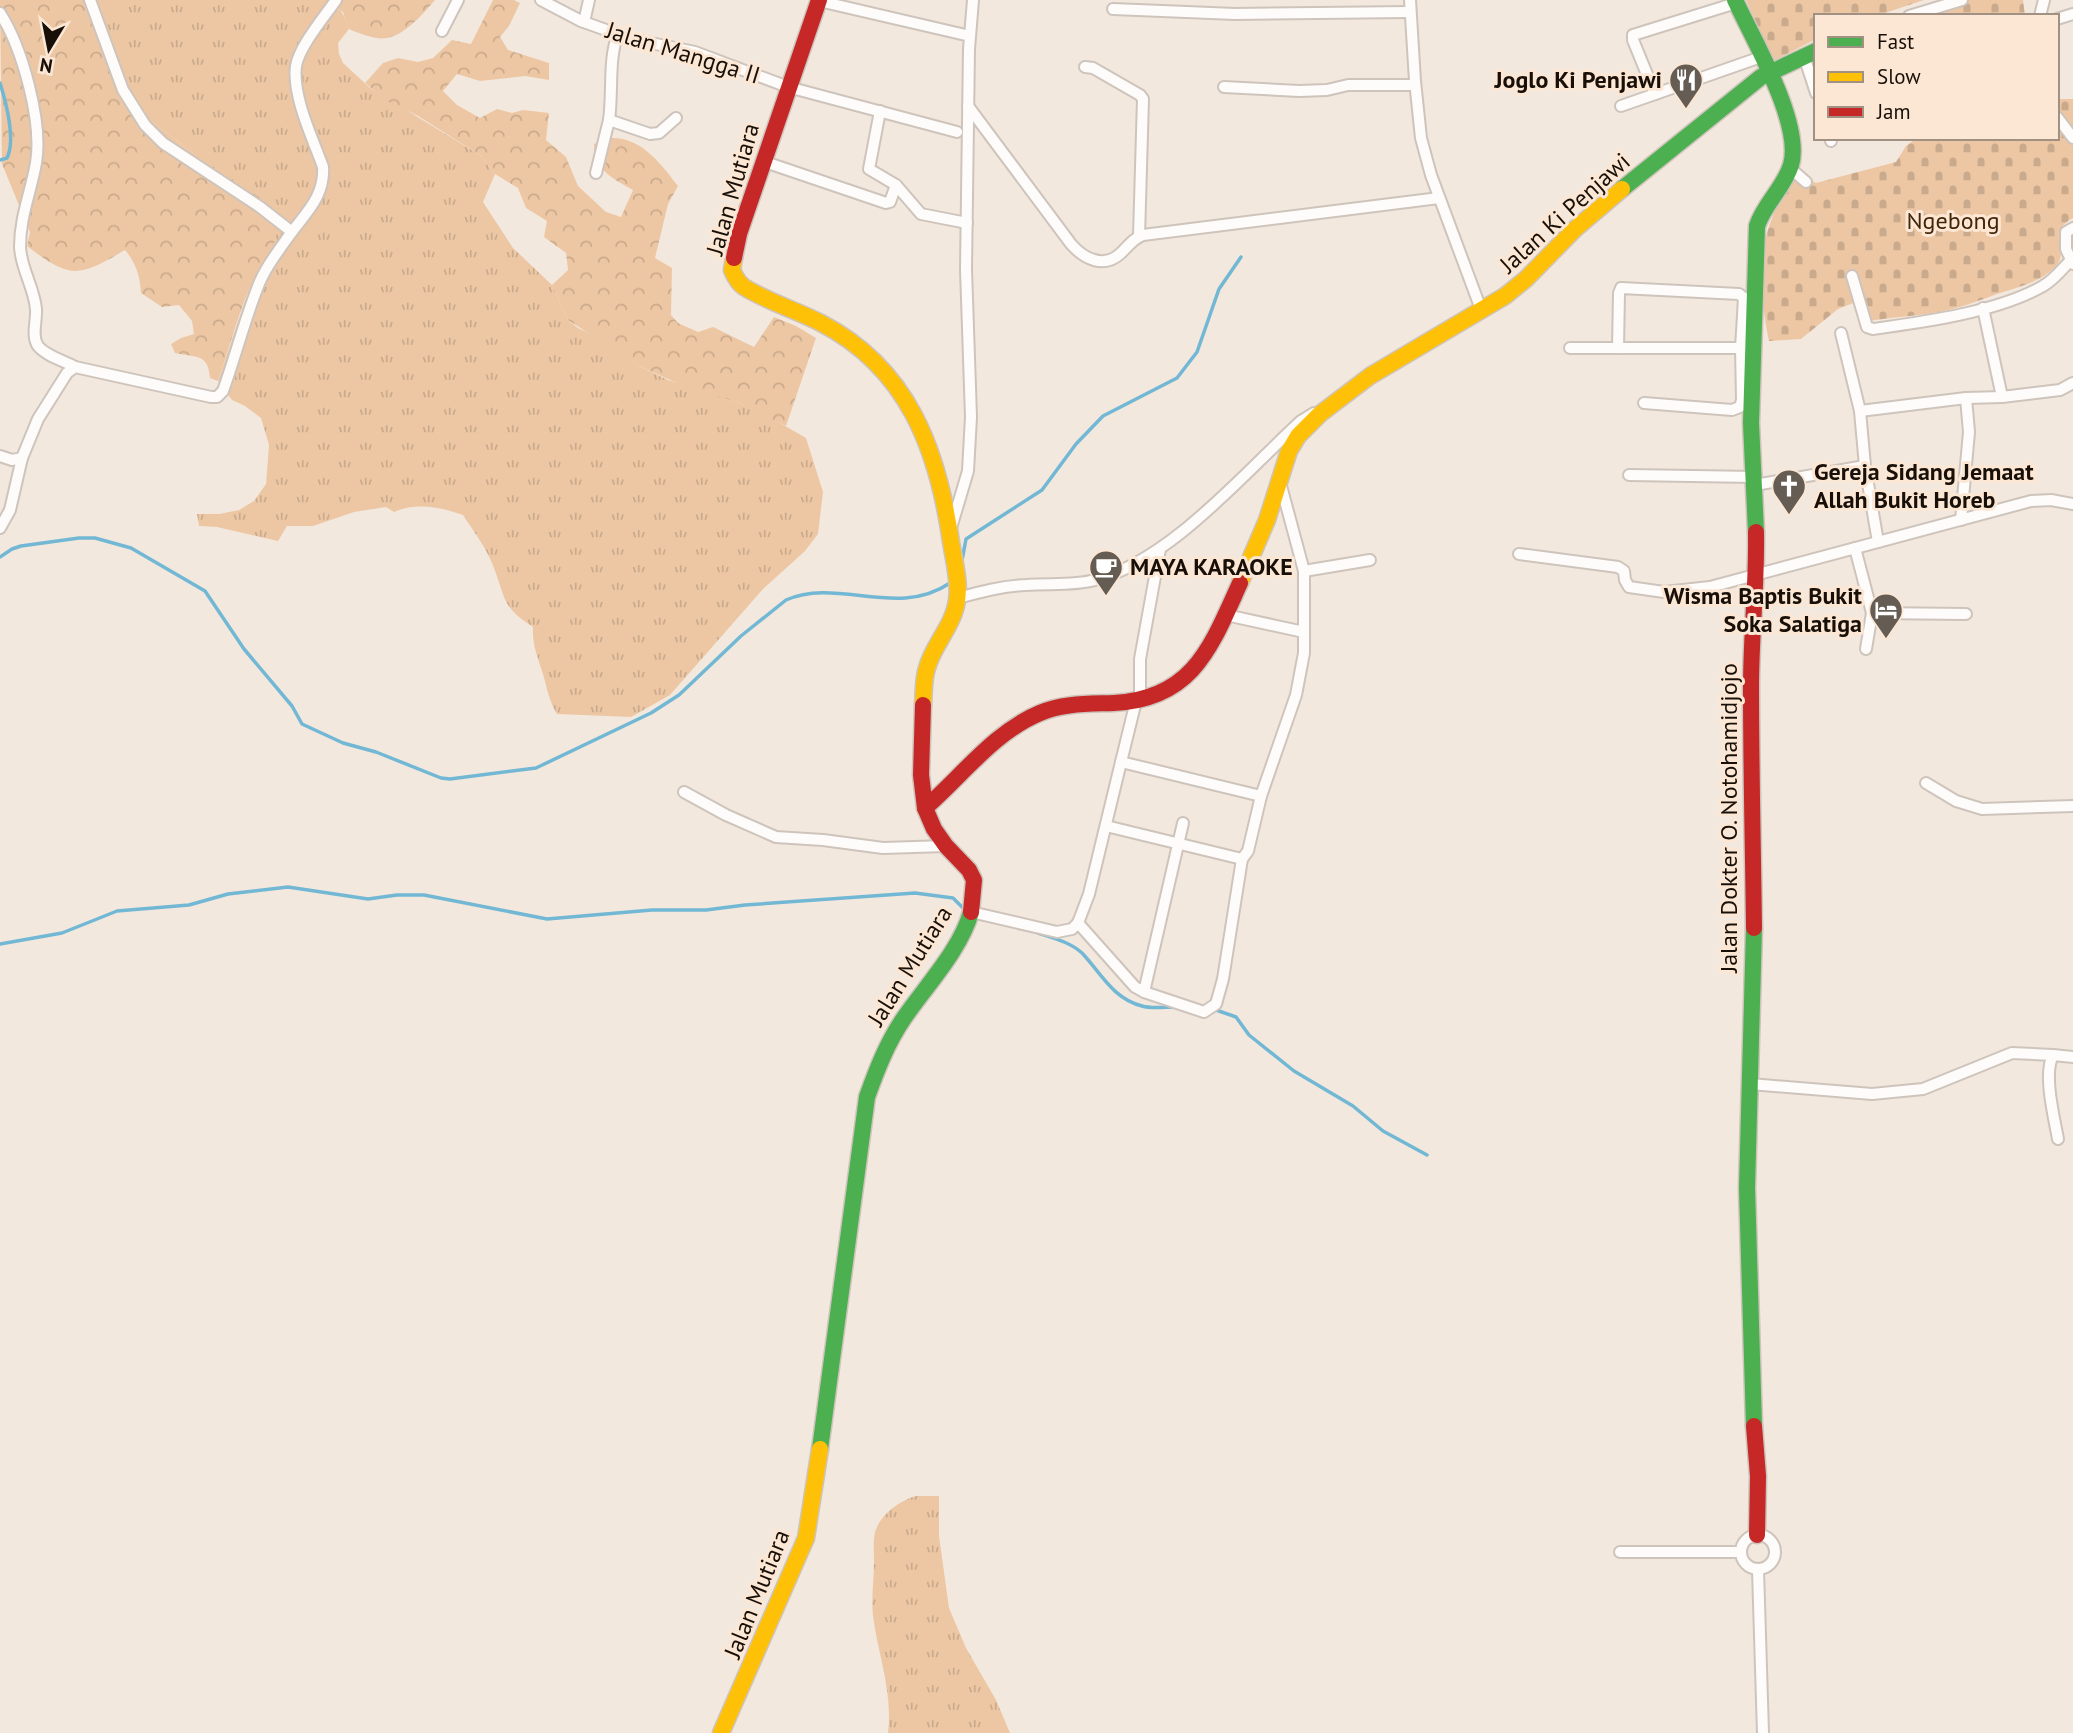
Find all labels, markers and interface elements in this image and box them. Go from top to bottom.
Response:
north arrow [14,14,84,84]
street label: Jalan Mangga II [601,14,764,91]
legend [1814,14,2059,140]
text: Fast [1877,28,1914,55]
text: N [38,53,54,79]
restaurant icon: Joglo Ki Penjawi [1667,61,1705,110]
text: Slow [1877,63,1921,90]
place label: Joglo Ki Penjawi [1494,64,1662,95]
text: Jam [1876,98,1911,125]
street label: Jalan Mutiara [699,119,766,259]
street label: Jalan Ki Penjawi [1492,146,1636,280]
park label: Ngebong [1906,205,2000,236]
place label: Gereja Sidang Jemaat Allah Bukit Horeb [1814,456,2034,515]
church icon: Gereja Sidang Jemaat Allah Bukit Horeb [1770,467,1808,516]
cafe icon: MAYA KARAOKE [1087,548,1125,597]
place label: MAYA KARAOKE [1130,551,1293,582]
place label: Wisma Baptis Bukit Soka Salatiga [1664,580,1863,639]
hotel icon: Wisma Baptis Bukit Soka Salatiga [1867,591,1905,640]
street label: Jalan Dokter O. Notohamidjojo [1713,663,1744,974]
street label: Jalan Mutiara [860,900,959,1032]
street label: Jalan Mutiara [716,1525,796,1664]

